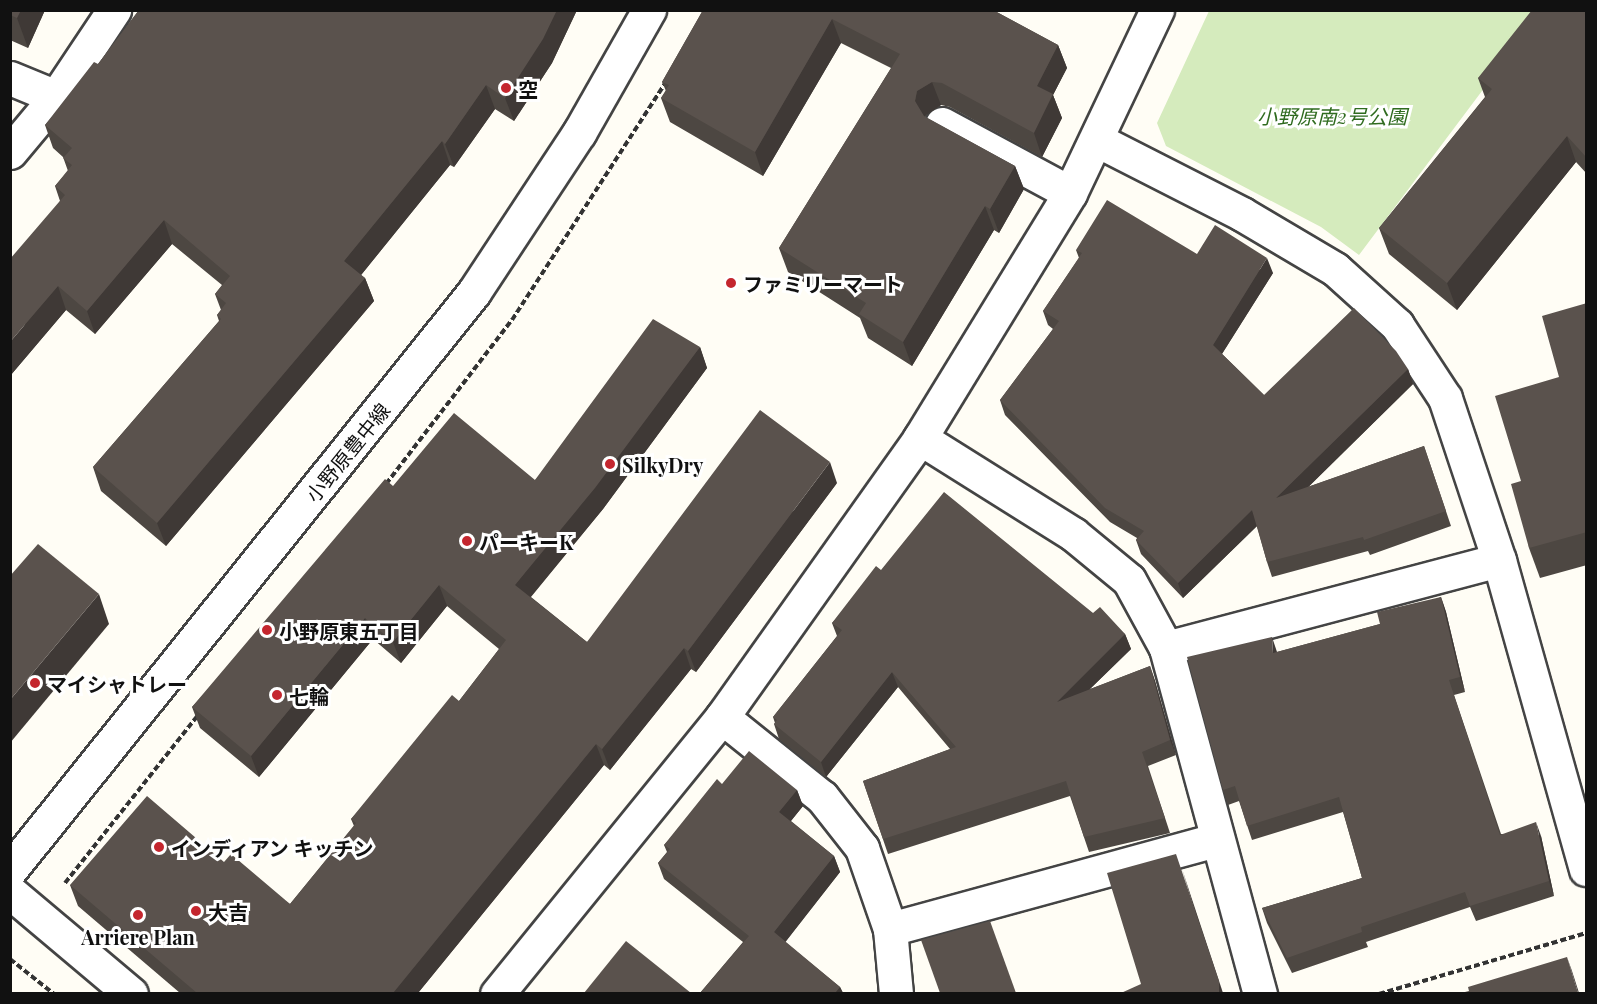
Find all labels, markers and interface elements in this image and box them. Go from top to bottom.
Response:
place label: 空 [518,76,538,100]
marker: 空 [499,81,513,95]
park label: 小野原南2号公園 [1257,103,1407,127]
place label: ファミリーマート [743,271,903,295]
marker: ファミリーマート [724,276,738,290]
street label: 小野原豊中線 [300,398,394,506]
place label: SilkyDry [622,452,703,476]
marker: SilkyDry [603,457,617,471]
place label: パーキーK [479,529,573,553]
marker: パーキーK [460,534,474,548]
place label: 小野原東五丁目 [279,618,419,642]
marker: 小野原東五丁目 [260,623,274,637]
place label: マイシャトレー [47,671,187,695]
marker: マイシャトレー [28,676,42,690]
place label: 七輪 [289,683,329,707]
marker: 七輪 [270,688,284,702]
place label: インディアン キッチン [171,835,376,859]
marker: インディアン キッチン [152,840,166,854]
place label: 大吉 [208,899,248,923]
marker: 大吉 [189,904,203,918]
marker: Arriere Plan [131,908,145,922]
place label: Arriere Plan [81,924,195,948]

